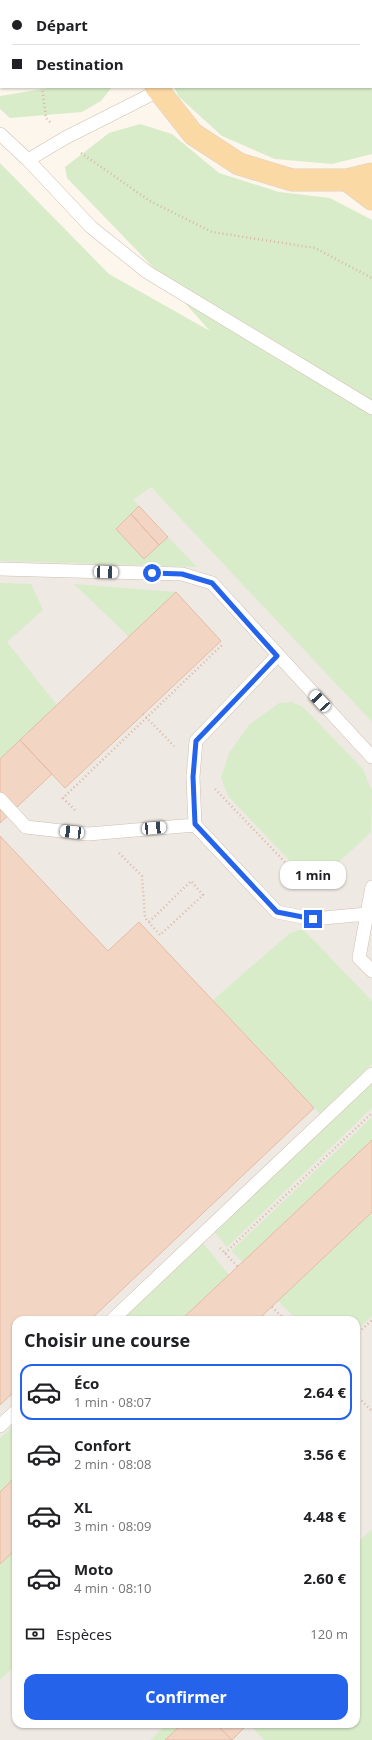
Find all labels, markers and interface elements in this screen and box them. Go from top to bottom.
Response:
text: Départ [36,15,88,35]
text: Destination [36,54,124,74]
route start [143,564,161,582]
car [94,566,118,578]
car [307,688,333,714]
car [142,821,166,835]
car [59,825,85,839]
callout: 1 min [280,861,346,889]
text: 1 min [295,866,331,884]
route end [304,910,322,928]
text: Choisir une course [24,1328,190,1352]
text: Éco [74,1373,99,1393]
icon: car [26,1374,62,1410]
text: 2.64 € [304,1382,346,1402]
text: 1 min · 08:07 [74,1393,151,1411]
text: Confort [74,1435,131,1455]
icon: car [26,1436,62,1472]
text: 3.56 € [304,1444,346,1464]
text: 2 min · 08:08 [74,1455,151,1473]
text: XL [74,1497,92,1517]
icon: car [26,1498,62,1534]
text: 4.48 € [304,1506,346,1526]
text: 3 min · 08:09 [74,1517,151,1535]
text: Moto [74,1559,113,1579]
icon: car [26,1560,62,1596]
text: 2.60 € [304,1568,346,1588]
text: 4 min · 08:10 [74,1579,151,1597]
icon: cash [24,1623,46,1645]
text: Espèces [56,1624,112,1644]
text: 120 m [310,1625,348,1643]
button: Confirmer [24,1674,348,1720]

